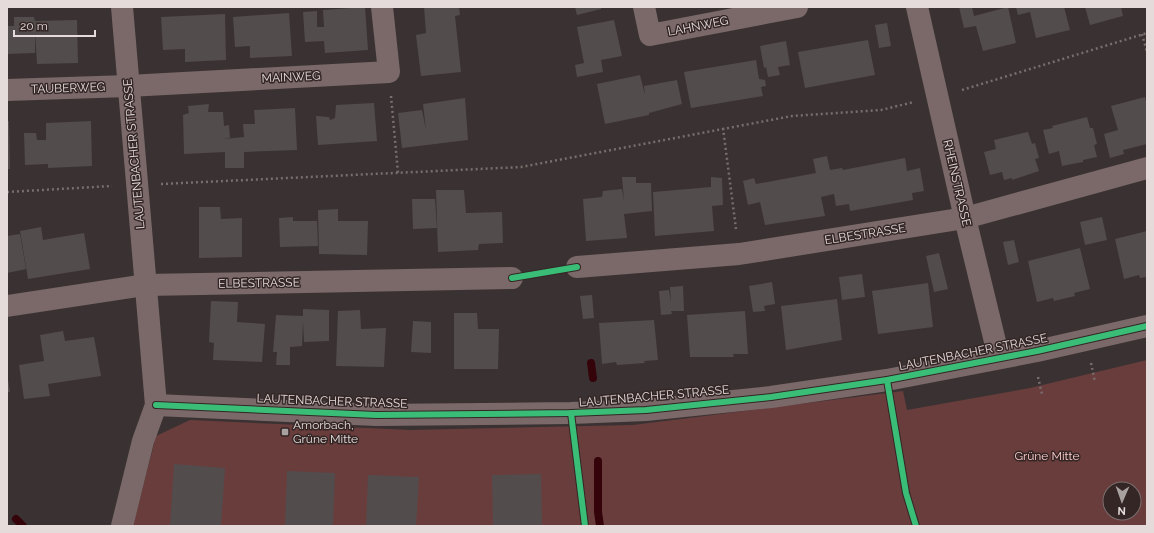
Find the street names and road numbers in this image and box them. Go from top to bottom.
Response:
street label: LAHNWEG [666,13,730,39]
street label: MAINWEG [261,68,321,86]
street label: LAUTENBACHER STRASSE [120,78,148,230]
street label: TAUBERWEG [31,80,105,96]
street label: RHEINSTRASSE [940,138,974,228]
street label: ELBESTRASSE [824,221,906,247]
street label: ELBESTRASSE [218,275,300,291]
street label: LAUTENBACHER STRASSE [898,331,1048,373]
street label: LAUTENBACHER STRASSE [578,382,730,410]
street label: LAUTENBACHER STRASSE [256,391,408,411]

